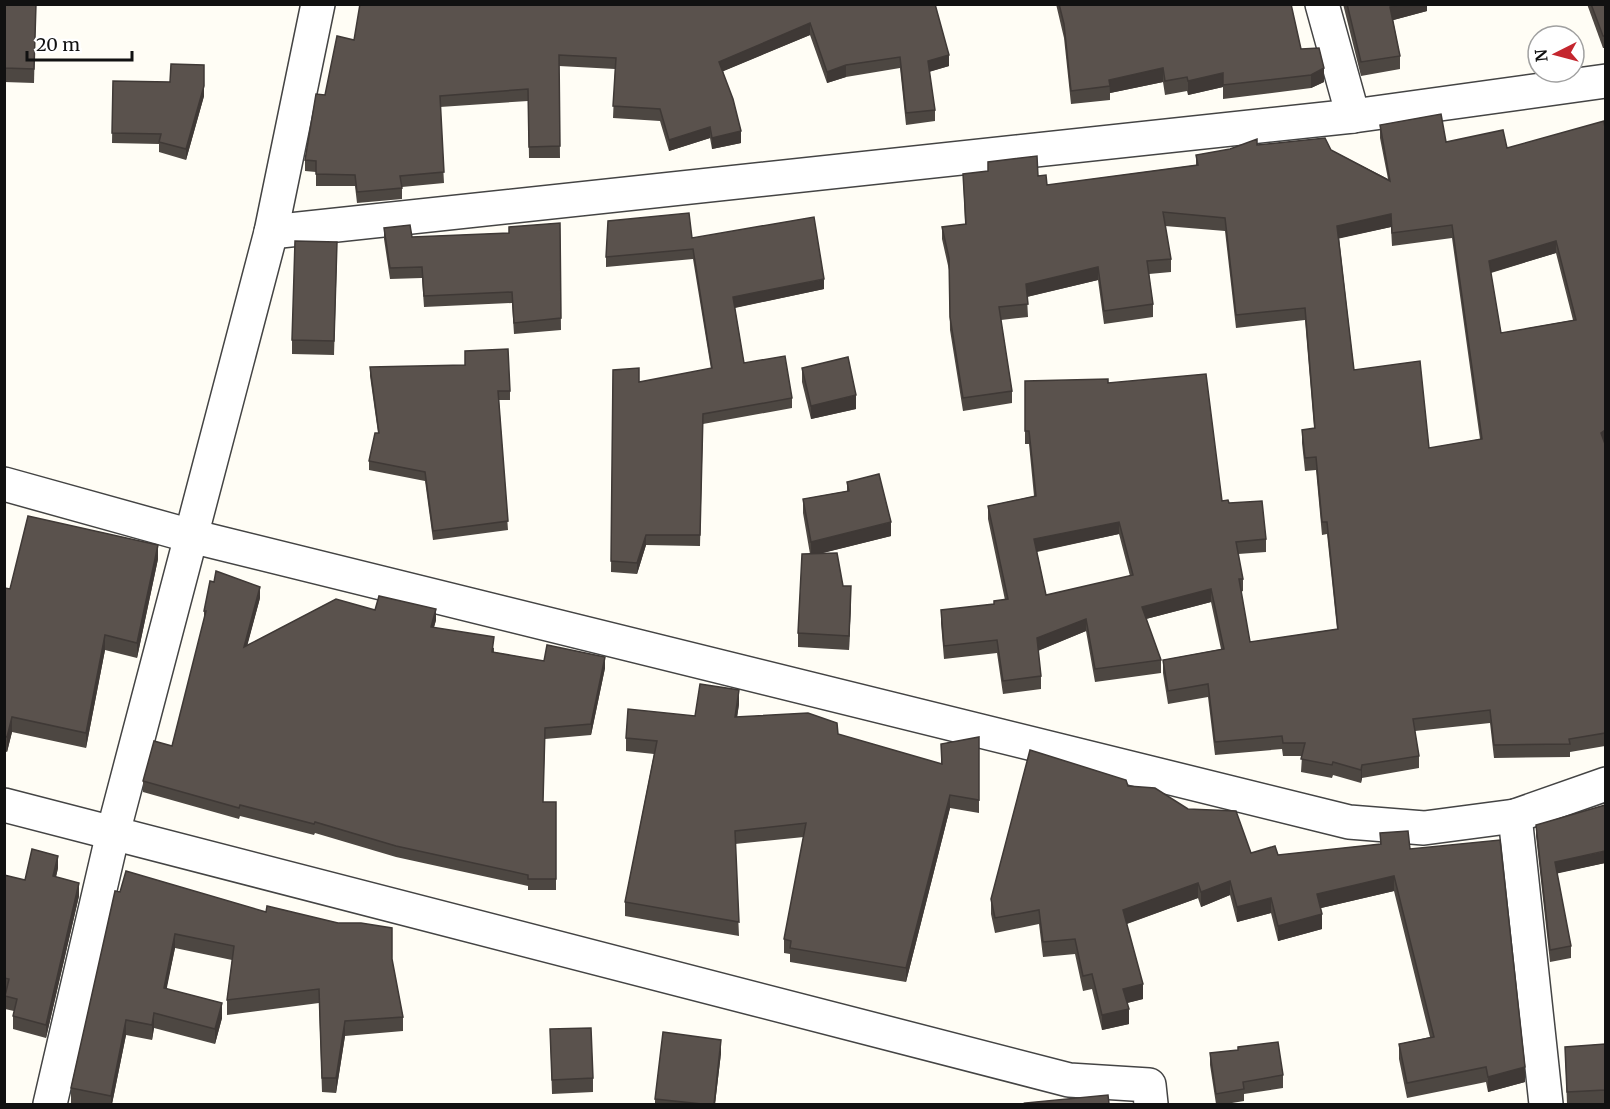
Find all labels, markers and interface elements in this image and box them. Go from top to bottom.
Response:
scale bar [27,24,132,62]
north arrow [1526,24,1586,84]
text: 20 m [36,33,80,56]
text: N [1530,48,1552,63]

